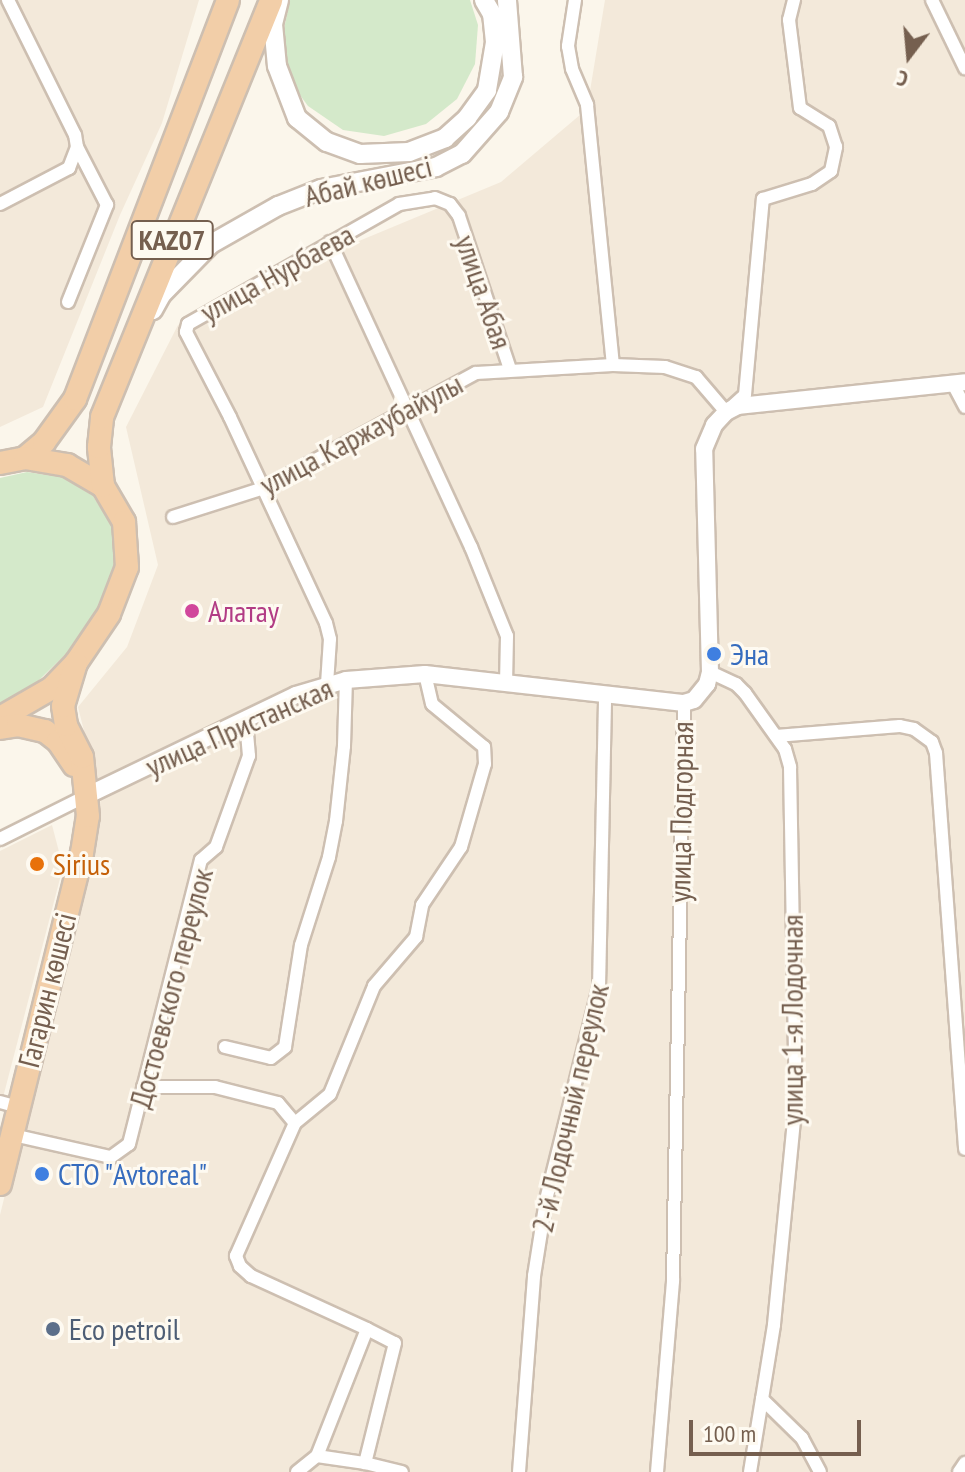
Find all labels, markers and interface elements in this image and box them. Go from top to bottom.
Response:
north arrow [869,16,949,96]
text: С [894,64,911,94]
street label: Абай көшесі [300,148,436,214]
road number: KAZ07 [130,216,214,264]
street label: улица Нурбаева [194,216,360,330]
street label: улица Абая [448,230,520,354]
street label: улица Каржаубайулы [254,365,468,503]
place label: Алатау [208,593,279,629]
marker: Алатау [183,602,201,620]
place label: Эна [730,636,769,672]
marker: Эна [705,645,723,663]
street label: улица Пристанская [140,670,338,784]
street label: улица Подгорная [661,721,701,903]
place label: Sirius [53,846,110,882]
marker: Sirius [28,855,46,873]
street label: Достоевского переулок [122,864,220,1112]
street label: Гагарин көшесі [10,909,84,1071]
street label: улица 1-я Лодочная [774,915,810,1125]
street label: 2-й Лодочный переулок [524,980,616,1236]
place label: СТО "Avtoreal" [58,1156,206,1192]
marker: СТО "Avtoreal" [33,1165,51,1183]
place label: Eco petroil [69,1311,180,1347]
marker: Eco petroil [44,1320,62,1338]
scale bar [693,1404,865,1454]
text: 100 m [703,1418,756,1449]

